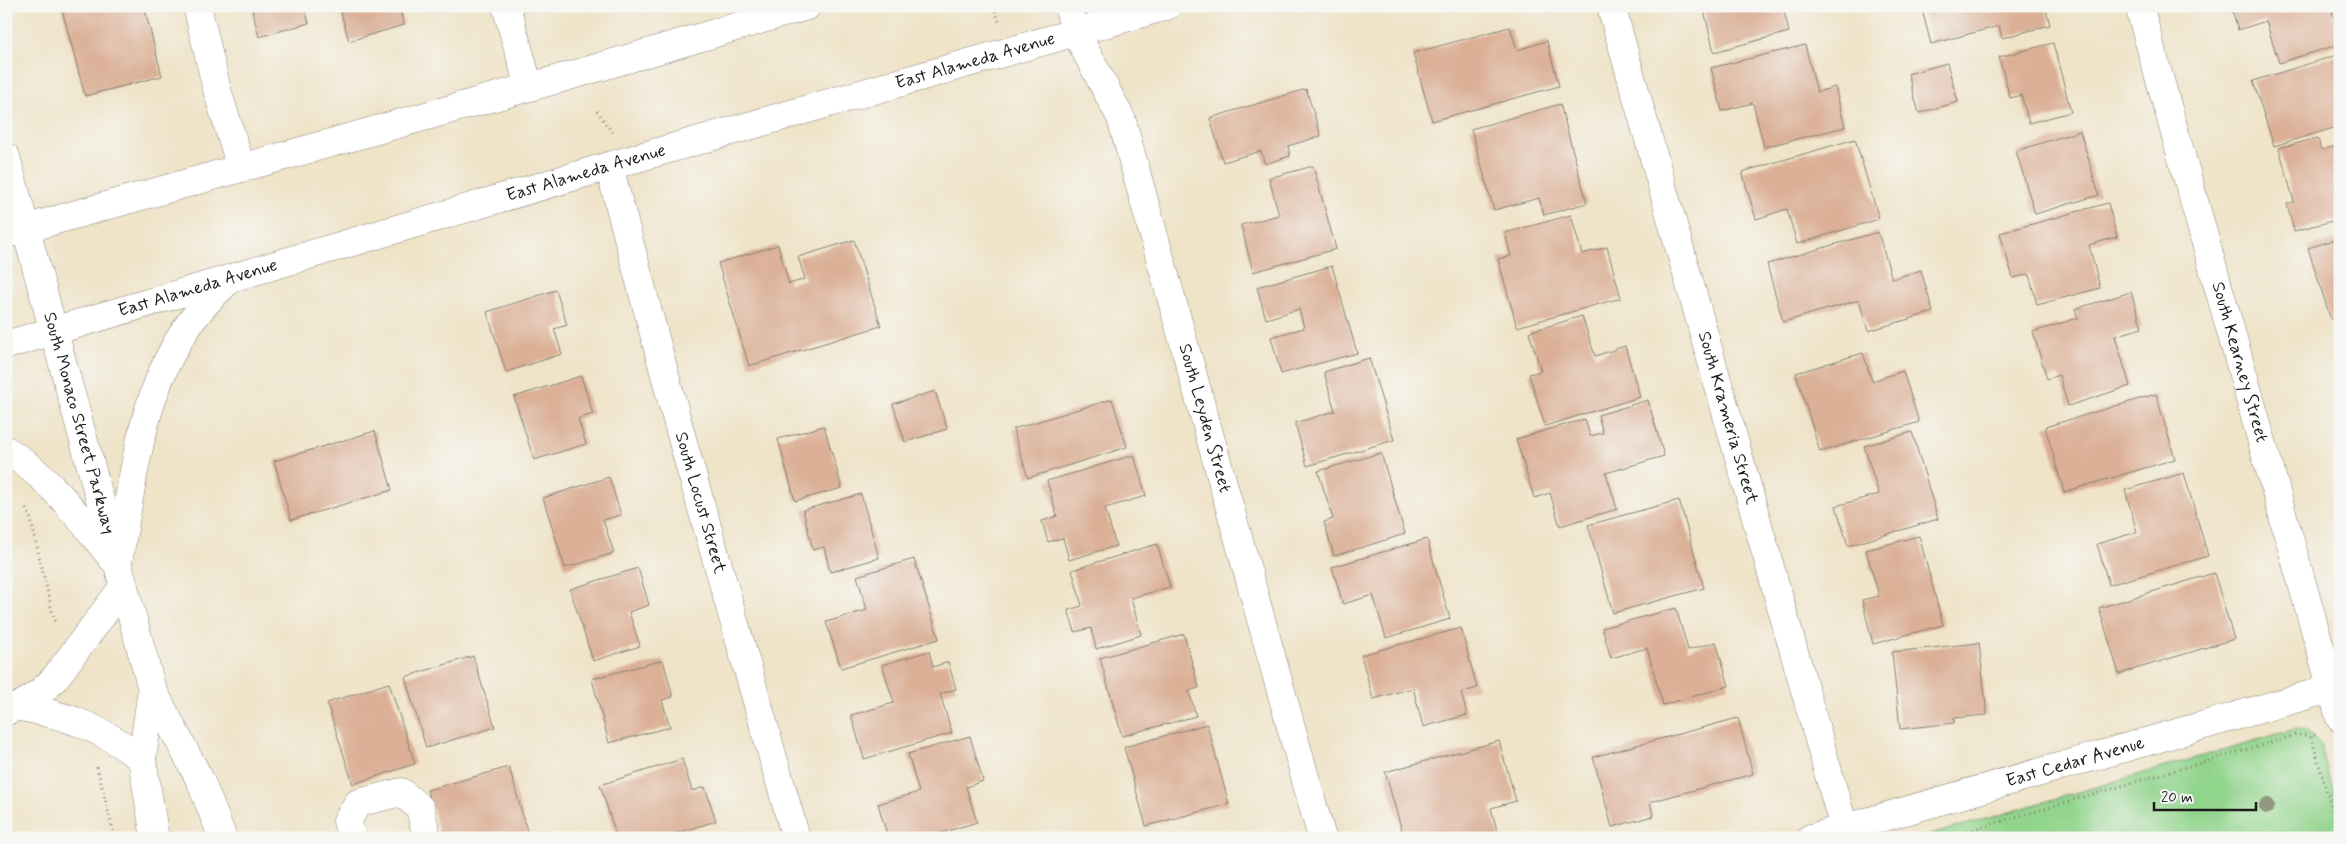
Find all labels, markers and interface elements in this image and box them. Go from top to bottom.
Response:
street label: East Alameda Avenue [893,27,1058,95]
street label: East Alameda Avenue [503,138,669,208]
street label: East Alameda Avenue [115,253,280,323]
street label: South Kearney Street [2205,279,2274,445]
street label: South Monaco Street Parkway [37,309,121,537]
street label: South Krameria Street [1692,329,1764,507]
street label: South Leyden Street [1173,341,1237,496]
street label: South Locust Street [669,429,732,577]
street label: East Cedar Avenue [2003,731,2147,793]
scale bar [2154,779,2256,811]
text: 20 m [2161,788,2193,808]

